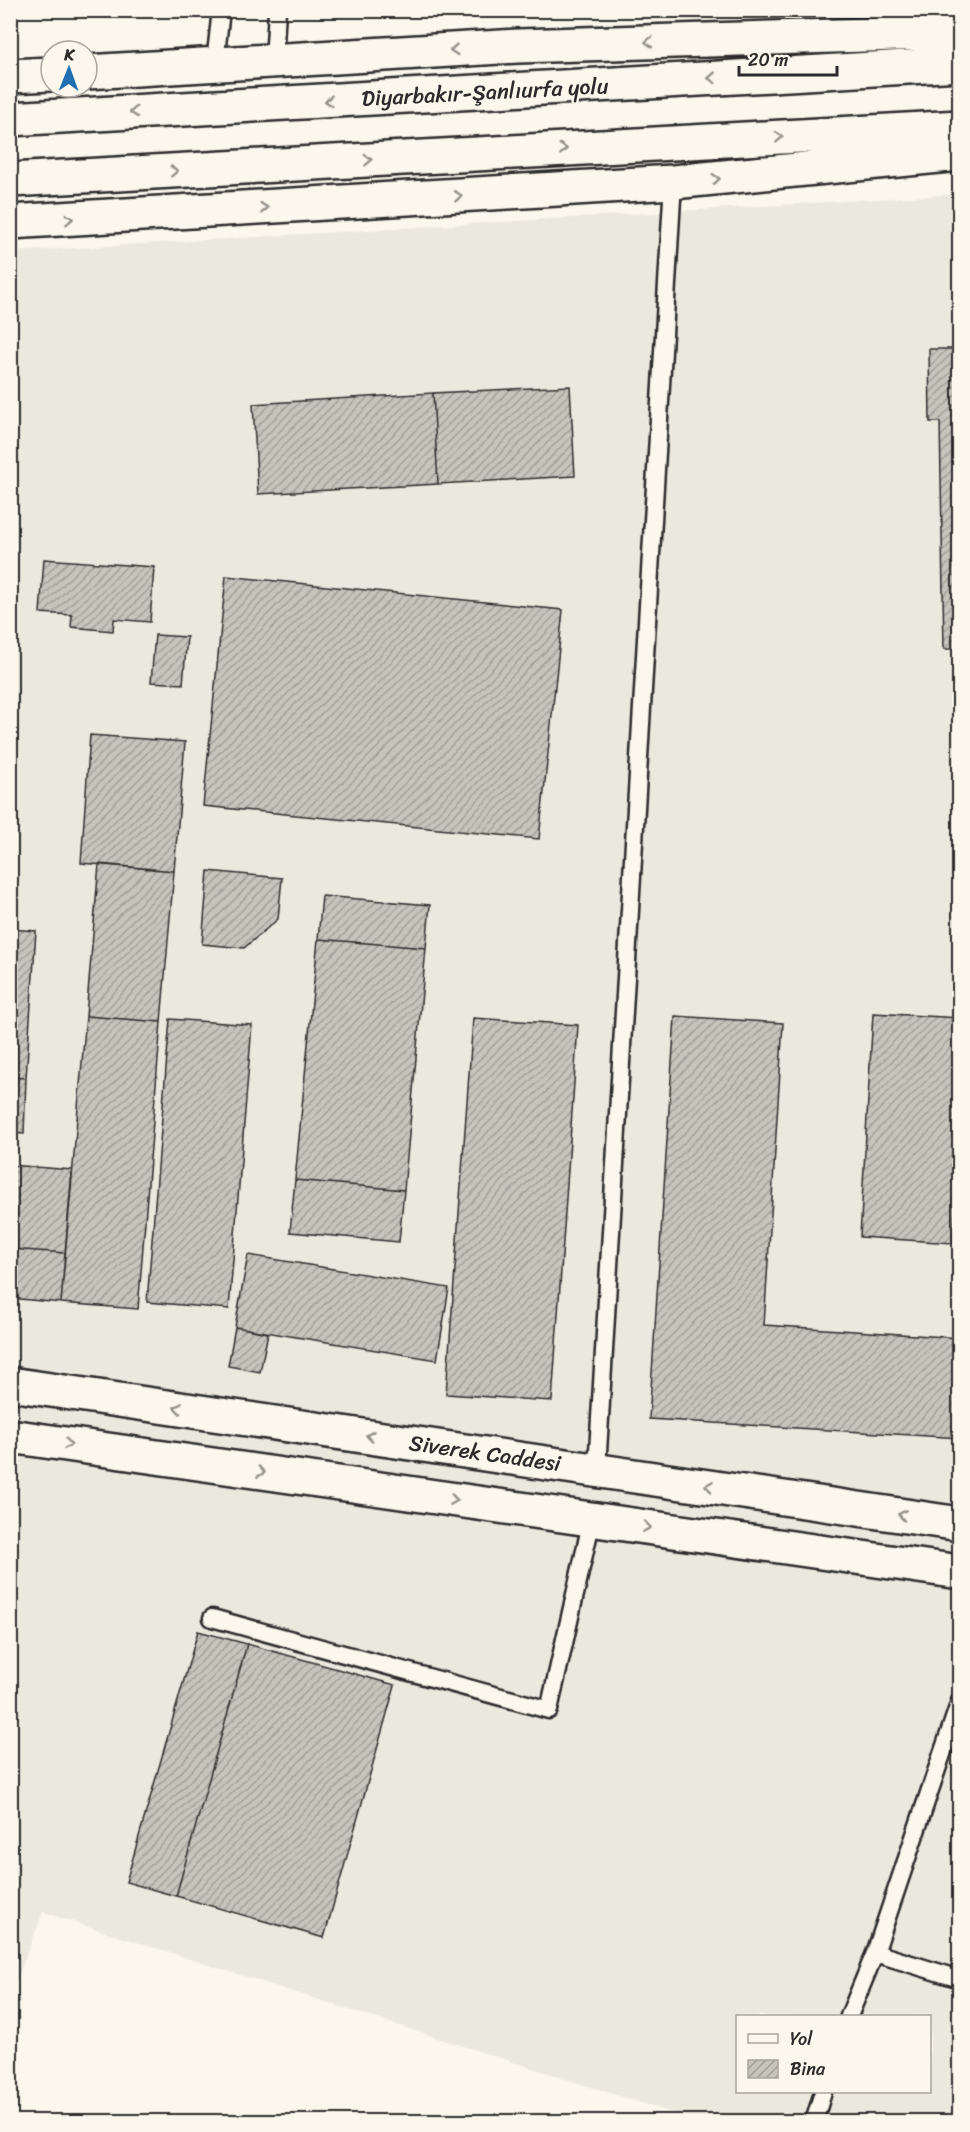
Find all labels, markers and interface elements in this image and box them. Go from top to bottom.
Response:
one-way arrow [645,35,654,48]
north arrow [39,39,99,99]
scale bar [739,39,836,77]
text: K [63,40,76,69]
one-way arrow [450,43,459,56]
text: 20 m [748,44,788,76]
street label: Diyarbakır-Şanlıurfa yolu [361,66,609,118]
one-way arrow [708,72,717,85]
one-way arrow [325,94,334,107]
one-way arrow [130,105,139,118]
one-way arrow [774,130,783,143]
one-way arrow [559,143,568,156]
one-way arrow [364,153,373,166]
one-way arrow [169,164,178,177]
one-way arrow [711,173,720,186]
one-way arrow [454,190,463,203]
one-way arrow [259,202,268,215]
one-way arrow [64,213,73,226]
one-way arrow [173,1403,182,1415]
street label: Siverek Caddesi [407,1423,564,1483]
one-way arrow [366,1431,375,1443]
one-way arrow [64,1438,73,1450]
one-way arrow [257,1465,266,1477]
one-way arrow [704,1481,713,1493]
one-way arrow [450,1493,459,1505]
one-way arrow [897,1510,906,1522]
one-way arrow [643,1521,652,1533]
legend [736,2015,931,2093]
text: Yol [790,2023,813,2055]
text: Bina [790,2053,826,2085]

